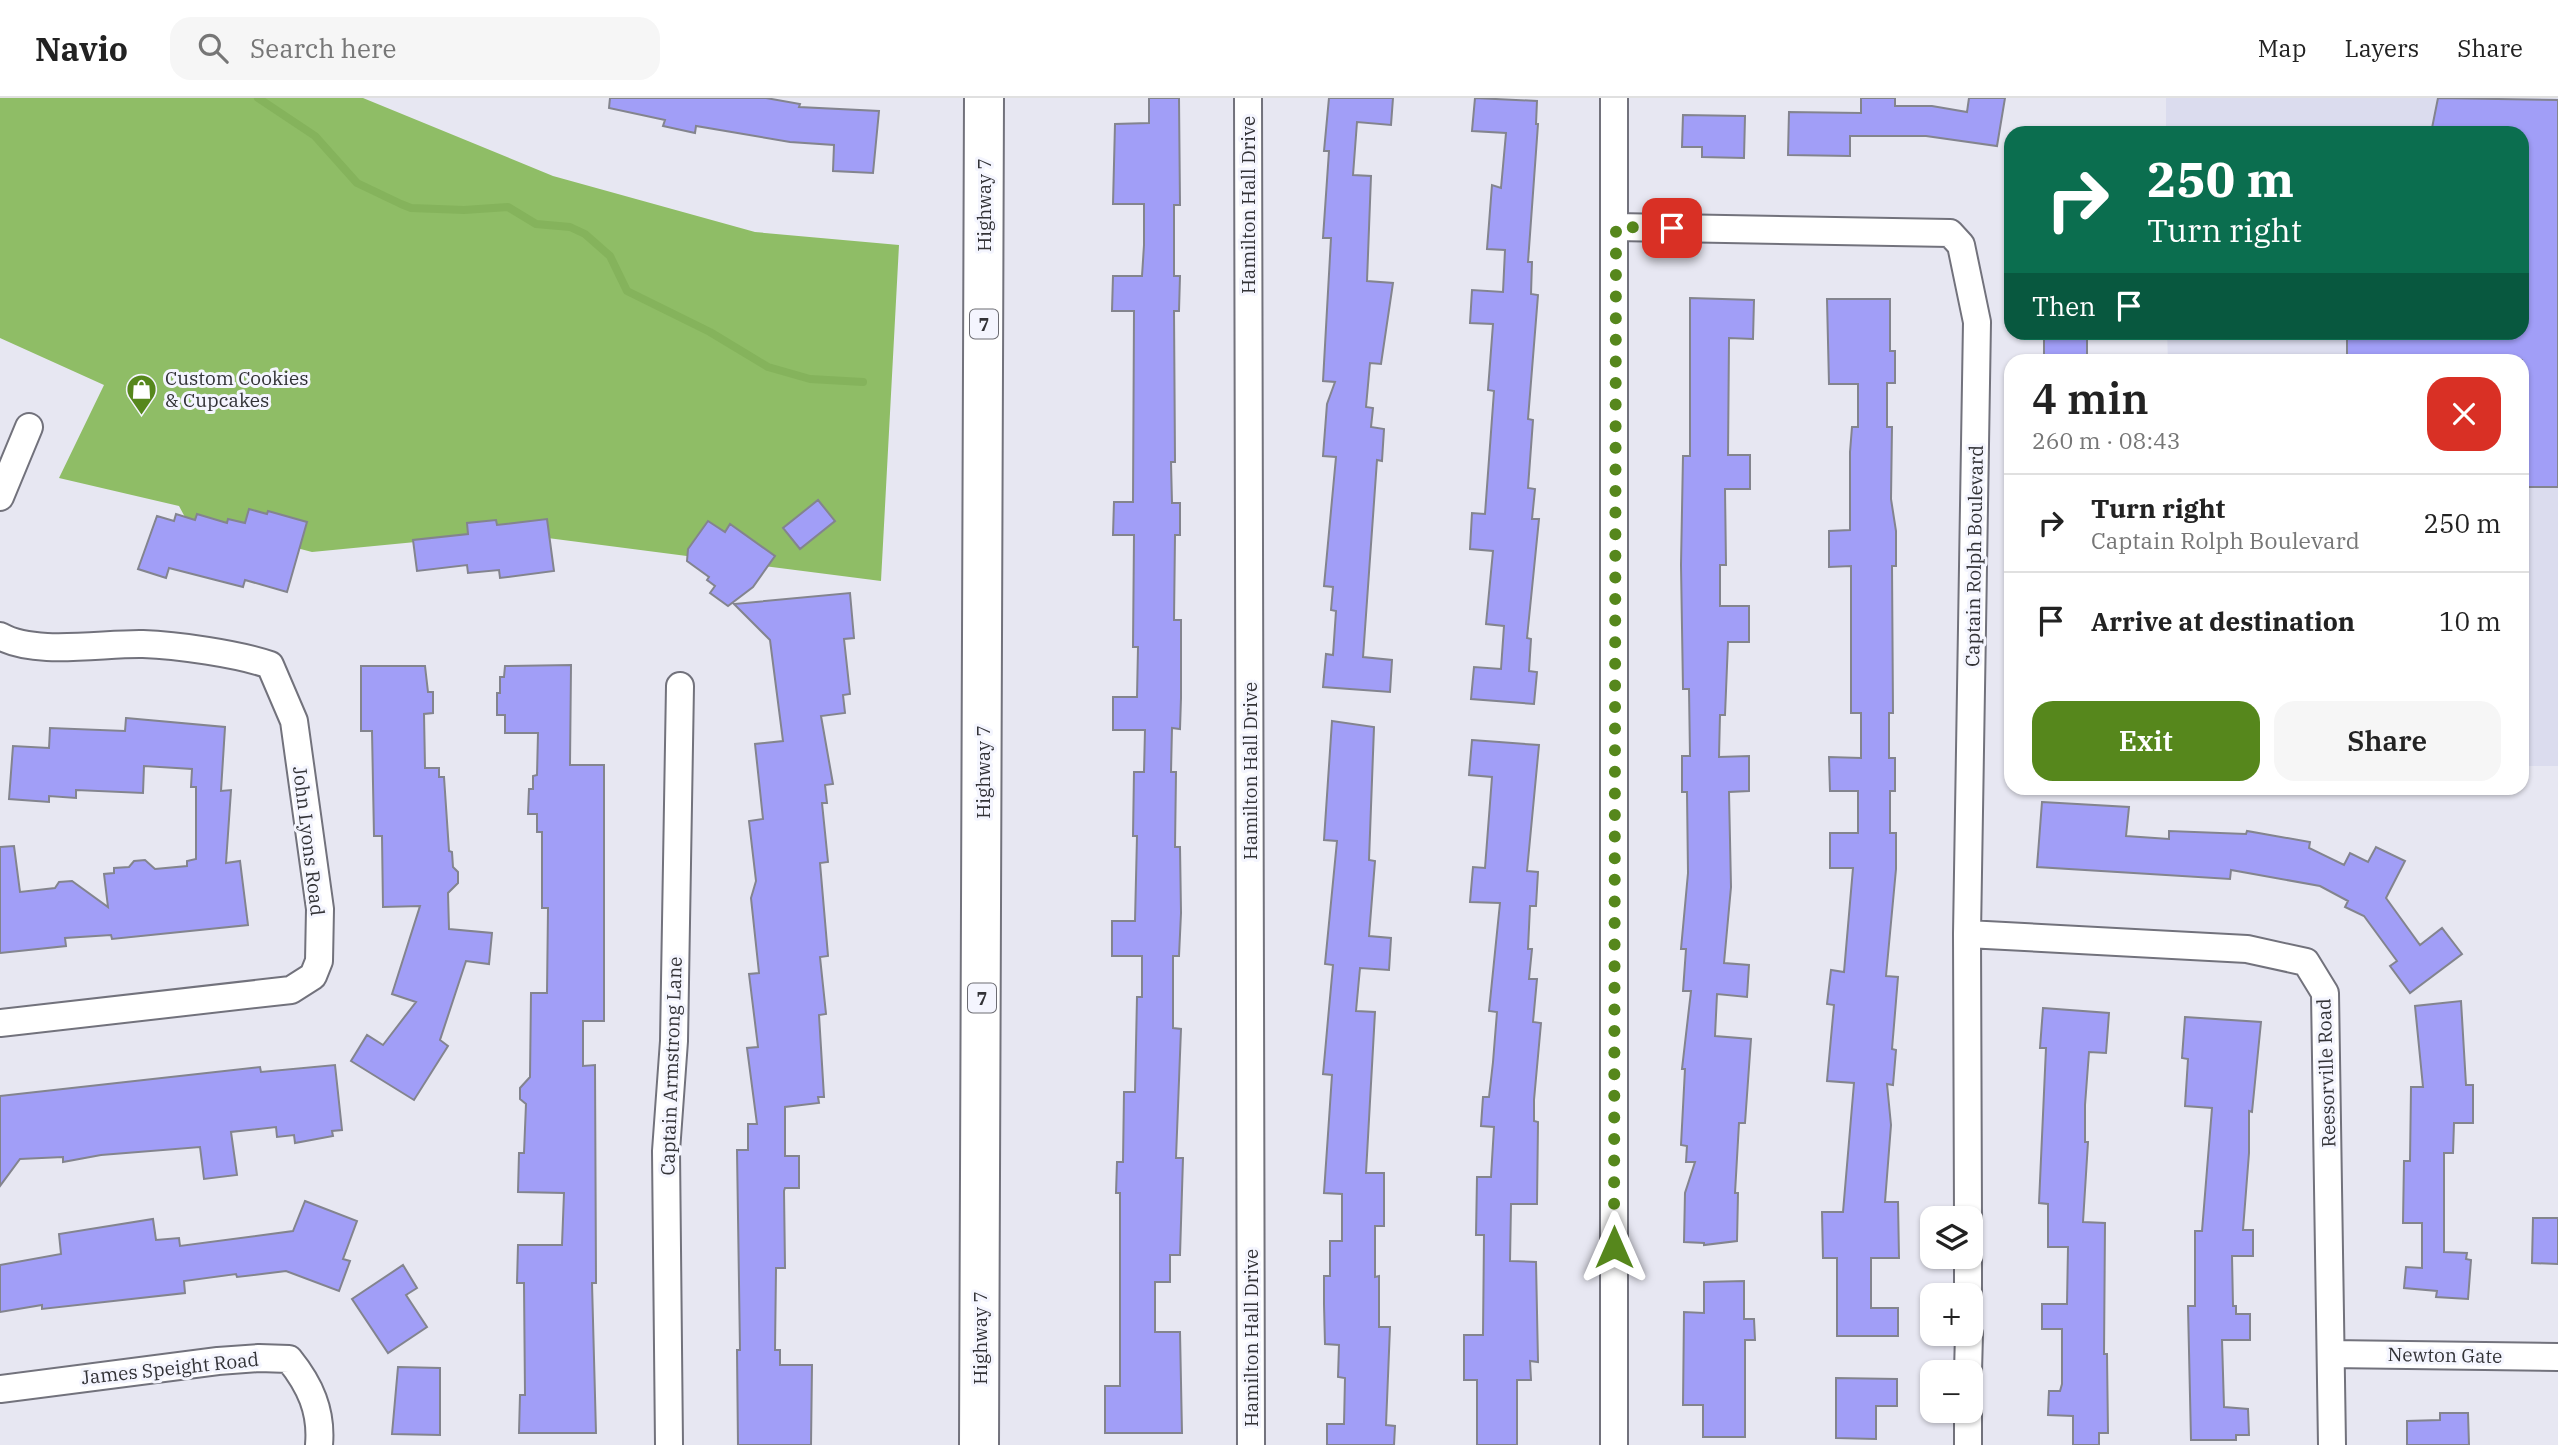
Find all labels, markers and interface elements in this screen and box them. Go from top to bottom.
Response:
search box [170,17,660,80]
text: Navio [35,27,128,70]
icon: search [194,29,232,67]
text: Search here [250,31,396,65]
text: Map [2258,32,2306,64]
text: Layers [2344,32,2419,64]
text: Share [2457,32,2523,64]
street label: Hamilton Hall Drive [1236,116,1260,294]
text: 250 m [2147,147,2294,210]
icon: right [2032,154,2123,245]
street label: Highway 7 [972,158,996,252]
pin [1642,198,1702,258]
icon: arrive [1653,209,1691,247]
text: Turn right [2147,209,2302,251]
icon: arrive [2110,287,2148,325]
text: Then [2032,289,2096,323]
road number: 7 [970,309,998,338]
place label: Custom Cookies & Cupcakes [165,366,308,412]
text: 4 min [2032,371,2149,426]
shop icon: Custom Cookies & Cupcakes [125,372,159,416]
button: close [2427,377,2501,451]
text: 260 m · 08:43 [2032,425,2181,455]
street label: Captain Rolph Boulevard [1960,445,1988,667]
text: Turn right [2091,491,2225,525]
icon: right [2032,504,2070,542]
text: 250 m [2423,506,2501,540]
text: Captain Rolph Boulevard [2091,525,2360,555]
icon: arrive [2032,602,2070,640]
text: Arrive at destination [2091,604,2355,638]
text: 10 m [2439,604,2501,638]
street label: Hamilton Hall Drive [1238,682,1262,860]
button: Exit [2032,701,2260,781]
button: Share [2274,701,2501,781]
street label: Highway 7 [971,725,995,819]
street label: John Lyons Road [288,765,330,917]
street label: Captain Armstrong Lane [655,956,687,1176]
road number: 7 [968,984,996,1013]
street label: Reesorville Road [2311,998,2341,1148]
map controls [1920,1206,1983,1423]
button: layers [1920,1206,1983,1269]
position arrow [1577,1210,1651,1284]
street label: Hamilton Hall Drive [1239,1249,1263,1427]
button: + [1920,1283,1983,1346]
street label: Highway 7 [968,1291,992,1385]
street label: Newton Gate [2388,1342,2502,1368]
street label: James Speight Road [80,1347,260,1389]
button: − [1920,1360,1983,1423]

